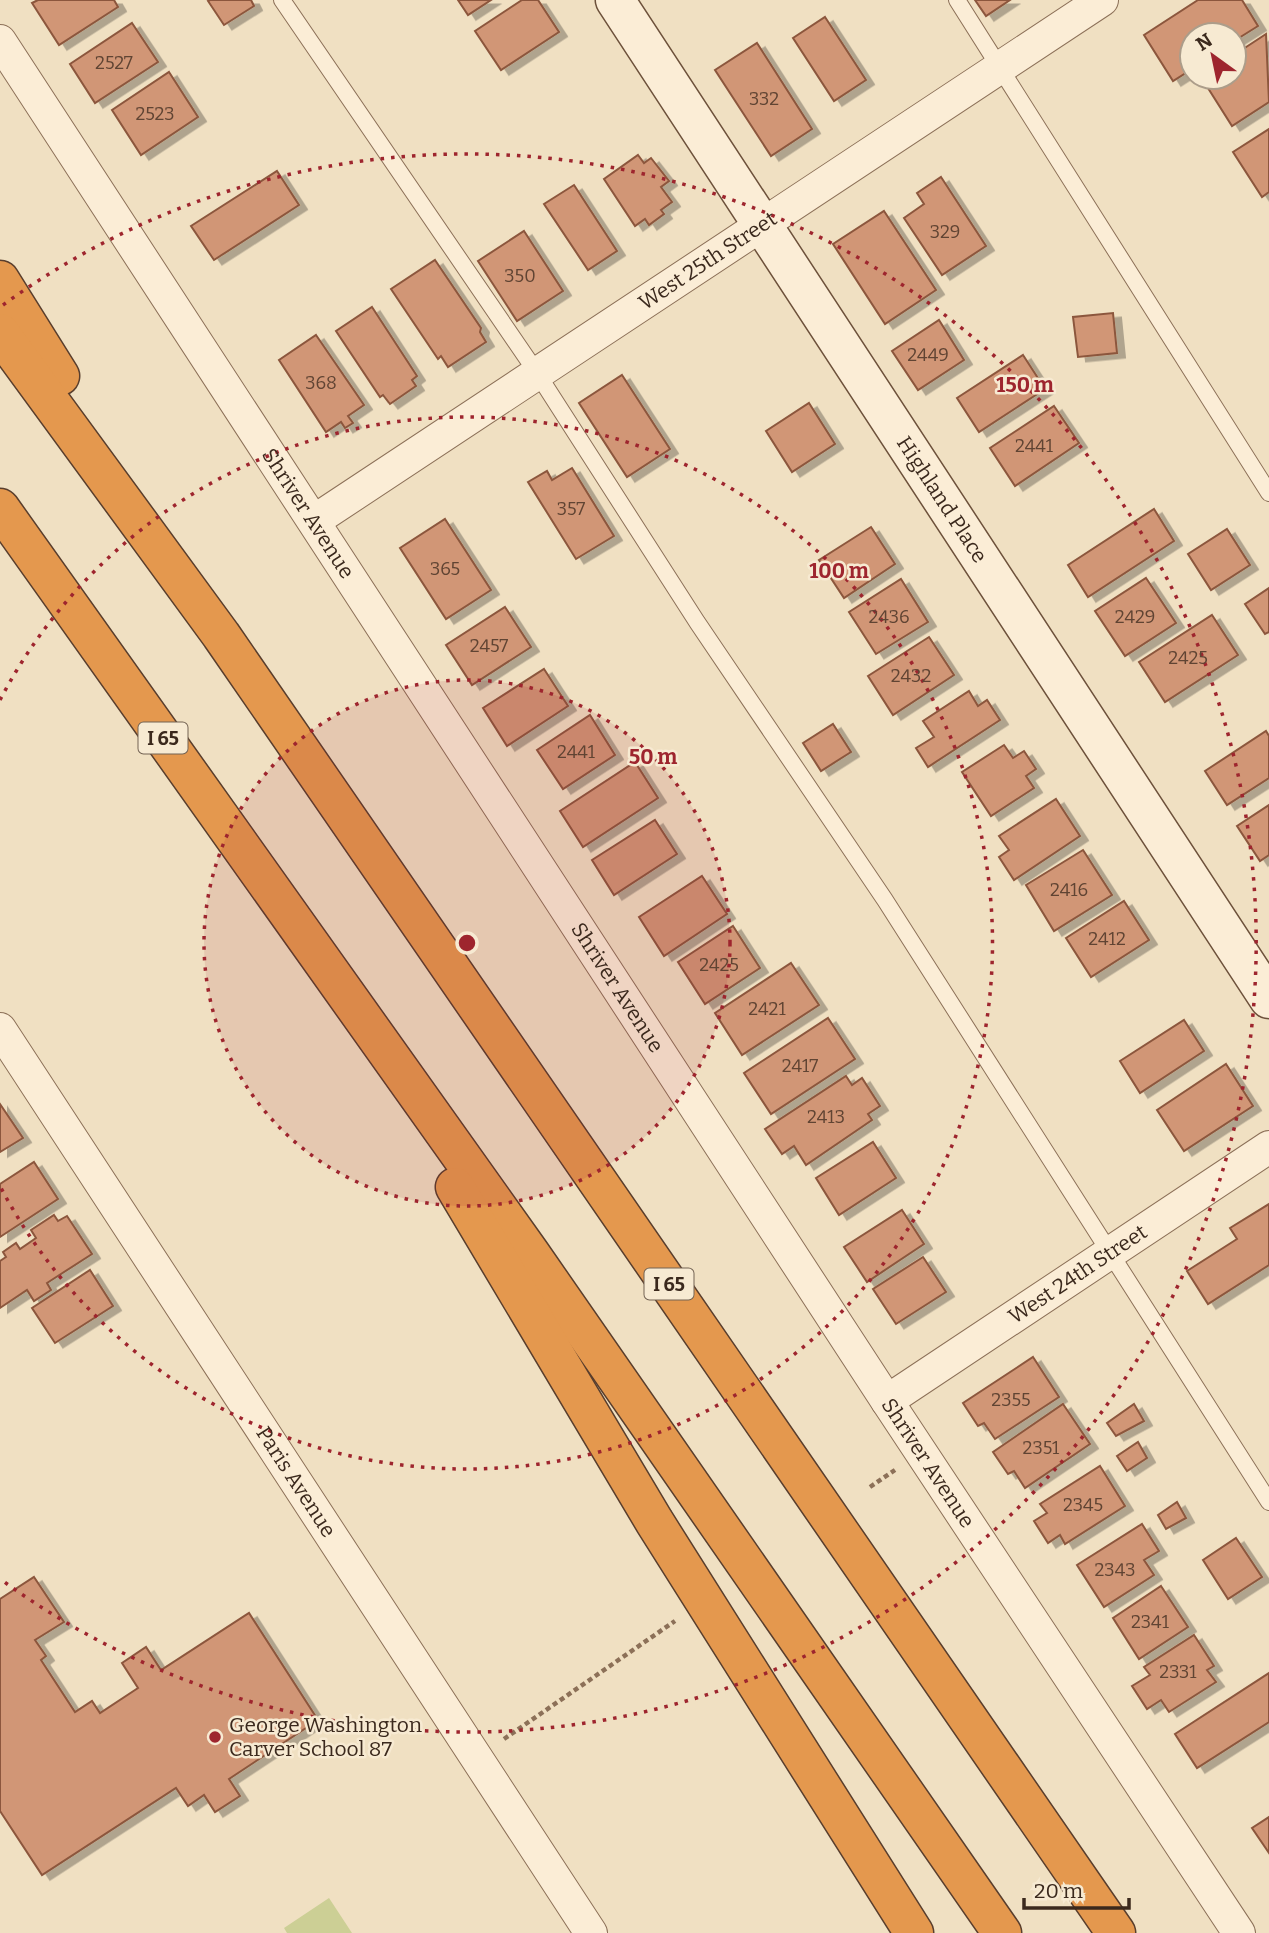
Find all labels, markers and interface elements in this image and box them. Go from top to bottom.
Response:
north arrow [1178,21,1248,91]
text: N [1192,28,1217,56]
house number: 2527 [95,52,133,74]
house number: 332 [749,88,779,110]
house number: 2523 [135,103,175,125]
street label: West 25th Street [634,206,782,316]
house number: 329 [930,221,960,243]
house number: 350 [504,265,536,287]
house number: 2449 [907,344,949,366]
house number: 368 [305,372,337,394]
text: 150 m [996,372,1054,398]
street label: Highland Place [891,431,993,568]
house number: 2441 [1015,435,1054,457]
street label: Shriver Avenue [256,443,360,583]
house number: 357 [557,498,585,520]
house number: 365 [430,558,460,580]
text: 100 m [809,558,869,584]
house number: 2436 [868,606,910,628]
house number: 2429 [1115,606,1155,628]
house number: 2457 [470,635,508,657]
house number: 2425 [1168,647,1208,669]
house number: 2432 [891,665,931,687]
road number: I 65 [138,722,188,754]
house number: 2441 [557,741,596,763]
text: 50 m [629,744,677,770]
house number: 2416 [1050,879,1088,901]
street label: Shriver Avenue [565,918,669,1057]
house number: 2412 [1088,928,1126,950]
centre of rings [455,931,479,955]
house number: 2425 [699,954,739,976]
house number: 2421 [748,998,786,1020]
house number: 2417 [782,1055,818,1077]
house number: 2413 [807,1106,845,1128]
street label: West 24th Street [1003,1219,1152,1330]
road number: I 65 [644,1268,694,1300]
house number: 2355 [991,1389,1031,1411]
street label: Shriver Avenue [876,1393,980,1533]
street label: Paris Avenue [250,1422,342,1542]
house number: 2351 [1023,1437,1060,1459]
house number: 2345 [1063,1494,1103,1516]
house number: 2343 [1095,1559,1135,1581]
house number: 2341 [1131,1611,1170,1633]
house number: 2331 [1159,1661,1197,1683]
place label: George Washington Carver School 87 [229,1712,422,1762]
marker: George Washington Carver School 87 [207,1729,223,1745]
scale bar [1024,1867,1129,1911]
text: 20 m [1034,1878,1083,1904]

